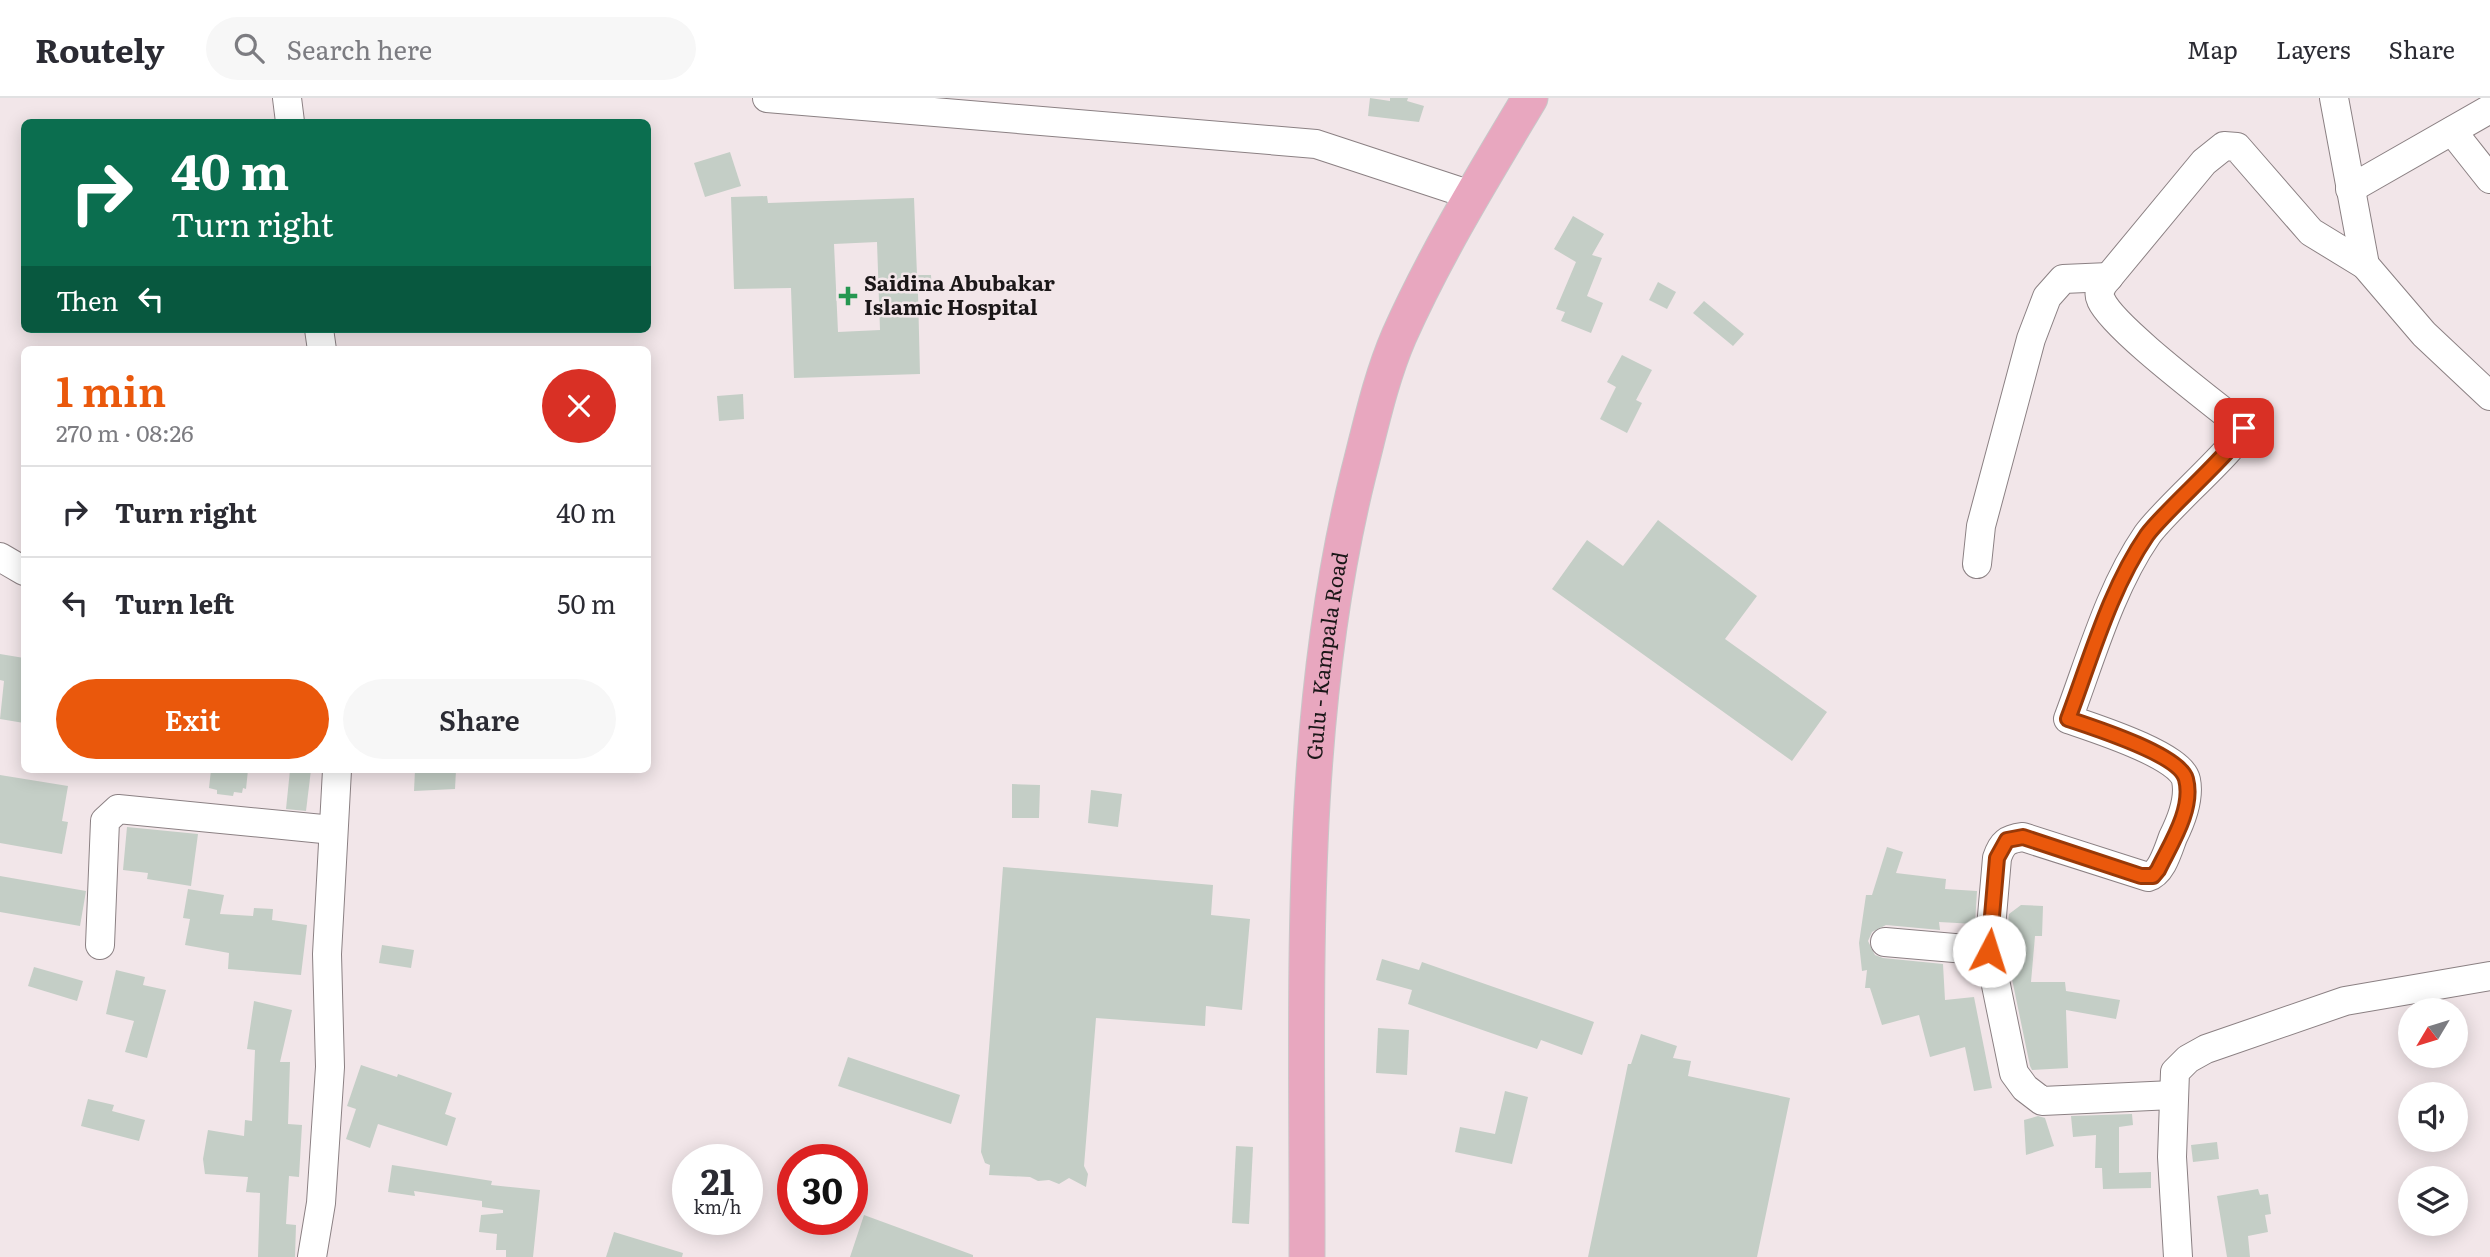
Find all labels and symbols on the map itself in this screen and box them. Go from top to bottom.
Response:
place label: Saidina Abubakar Islamic Hospital [864,266,1056,321]
marker: Saidina Abubakar Islamic Hospital [838,286,858,306]
pin [2214,398,2274,458]
street label: Gulu - Kampala Road [1297,549,1354,761]
position arrow [1952,914,2026,988]
north arrow [2398,998,2468,1068]
speed limit sign: 30 [777,1144,868,1235]

